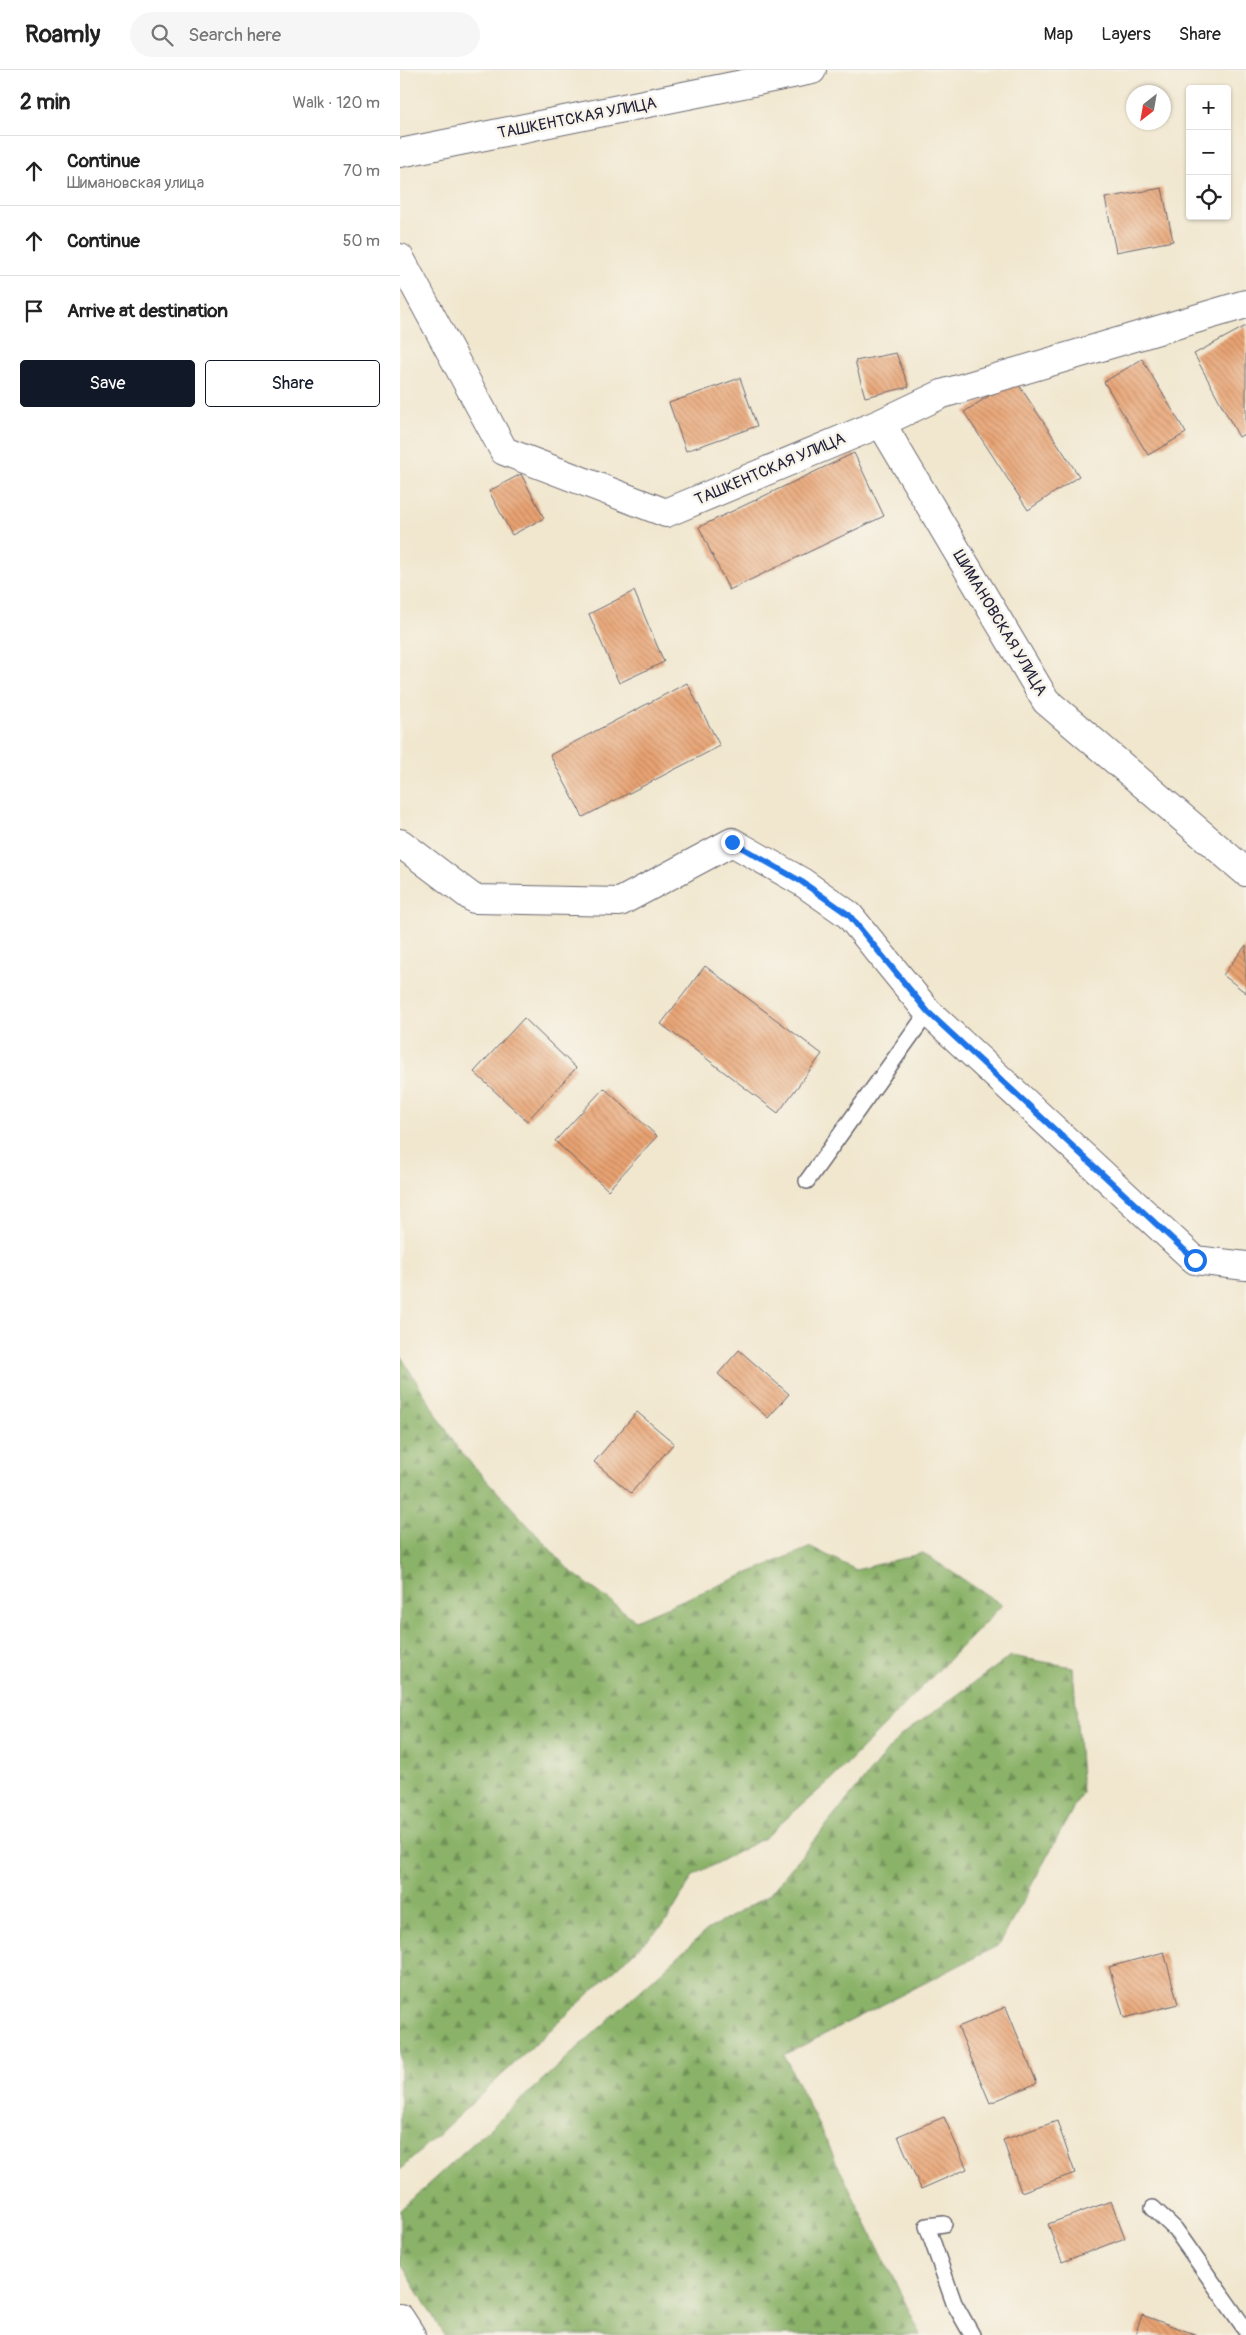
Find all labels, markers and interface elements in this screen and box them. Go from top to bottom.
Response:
search box [130,12,480,57]
text: Roamly [25,20,100,49]
icon: search [148,21,176,49]
text: Search here [188,23,281,47]
text: Map [1044,23,1073,46]
text: Layers [1101,23,1151,46]
text: Share [1179,23,1221,46]
north arrow [1126,85,1171,130]
map controls [1186,85,1231,220]
button: + [1186,85,1231,130]
text: 2 min [20,89,70,116]
text: Walk · 120 m [292,93,380,113]
street label: ТАШКЕНТСКАЯ УЛИЦА [496,93,658,143]
button: − [1186,130,1231,175]
text: Continue [67,149,140,173]
icon: ahead [20,157,48,185]
text: 70 m [343,161,380,181]
text: Шимановская улица [67,173,204,193]
button: locate [1186,175,1231,220]
icon: ahead [20,227,48,255]
text: Continue [67,229,140,253]
text: 50 m [343,231,380,251]
icon: arrive [20,297,48,325]
text: Arrive at destination [67,299,228,323]
button: Save [20,360,195,407]
button: Share [205,360,380,407]
street label: ТАШКЕНТСКАЯ УЛИЦА [692,428,848,510]
street label: ШИМАНОВСКАЯ УЛИЦА [949,546,1051,700]
route end [721,831,744,854]
route start [1184,1249,1207,1272]

